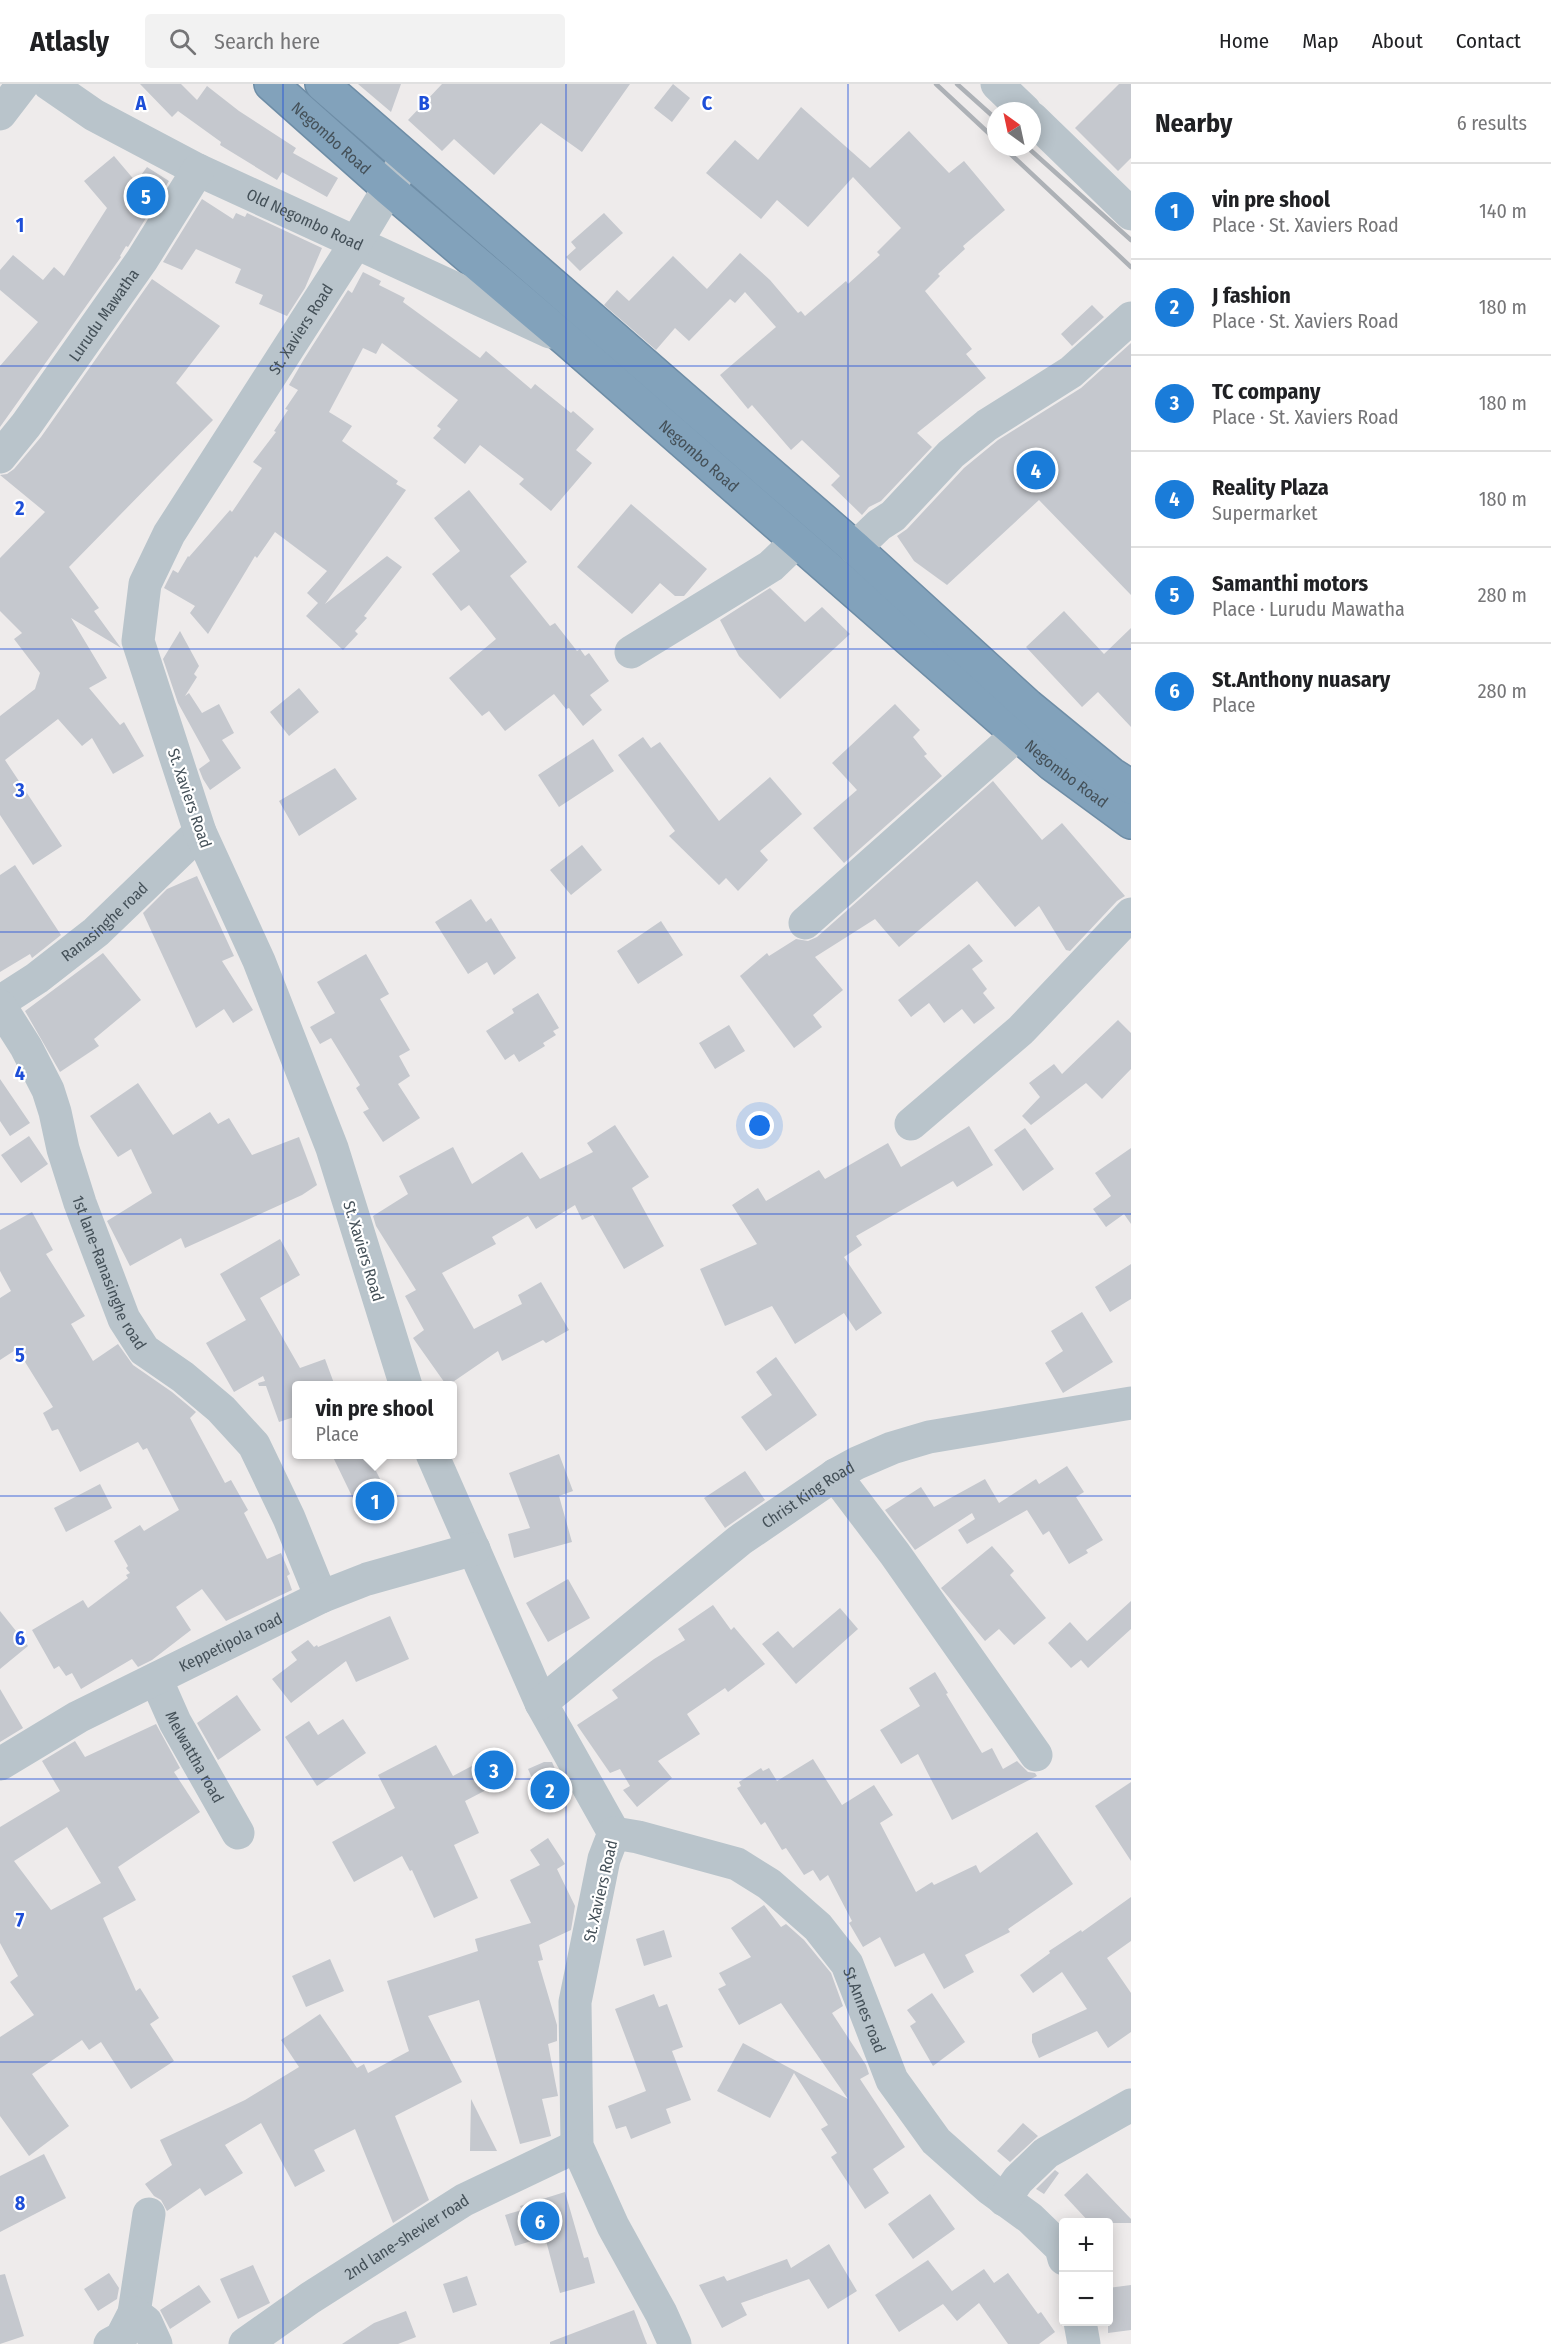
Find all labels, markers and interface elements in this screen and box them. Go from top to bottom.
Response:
search box [145,14,565,68]
text: Atlasly [30,25,109,58]
icon: search [166,25,199,58]
text: Search here [214,28,320,55]
text: Home [1219,28,1269,54]
text: Map [1302,28,1339,54]
text: About [1372,28,1423,54]
text: Contact [1456,28,1521,54]
text: A [135,91,148,115]
text: B [418,91,430,115]
text: C [702,91,713,115]
street label: Negombo Road [288,98,375,178]
north arrow [987,102,1041,156]
text: Nearby [1155,108,1232,139]
text: 6 results [1457,111,1527,135]
pin: 5 [126,174,166,218]
street label: Old Negombo Road [243,185,366,255]
text: vin pre shool [1212,186,1330,213]
text: 1 [1170,199,1179,223]
text: 140 m [1479,199,1527,223]
text: 1 [16,213,24,237]
text: Place · St. Xaviers Road [1212,213,1399,237]
street label: Lurudu Mawatha [65,265,143,365]
street label: St. Xaviers Road [265,280,337,378]
text: J fashion [1212,282,1291,309]
text: 2 [1170,295,1179,319]
text: 180 m [1479,295,1527,319]
text: Place · St. Xaviers Road [1212,309,1399,333]
text: TC company [1212,378,1320,405]
text: 3 [1170,391,1179,415]
text: 180 m [1479,391,1527,415]
text: Place · St. Xaviers Road [1212,405,1399,429]
street label: Negombo Road [655,416,743,496]
pin: 4 [1016,448,1056,492]
text: Reality Plaza [1212,474,1329,501]
text: 4 [1169,487,1180,511]
text: 180 m [1479,487,1527,511]
text: 2 [14,496,25,520]
text: Supermarket [1212,501,1318,525]
text: Samanthi motors [1212,570,1368,597]
text: 5 [1170,583,1179,607]
text: 280 m [1478,583,1527,607]
text: Place · Lurudu Mawatha [1212,597,1405,621]
text: St.Anthony nuasary [1212,666,1390,693]
text: 6 [1169,679,1180,703]
text: 280 m [1478,679,1527,703]
text: Place [1212,693,1255,717]
street label: Negombo Road [1021,736,1111,812]
street label: St. Xaviers Road [164,746,215,850]
text: 3 [14,778,25,802]
street label: Ranasinghe road [58,879,152,965]
text: 4 [15,1061,25,1085]
your location [745,1111,774,1140]
street label: 1st lane-Ranasinghe road [68,1193,150,1353]
street label: St. Xaviers Road [339,1199,388,1304]
text: 5 [15,1343,25,1367]
popup [292,1381,457,1459]
text: vin pre shool [316,1395,433,1422]
text: Place [316,1422,359,1446]
street label: Christ King Road [758,1457,858,1532]
pin: 1 [356,1478,394,1524]
street label: Keppetipola road [176,1609,285,1676]
text: 6 [15,1626,25,1650]
street label: Melwattha road [161,1708,228,1806]
pin: 3 [474,1748,514,1792]
pin: 2 [530,1768,570,1812]
street label: St. Xaviers Road [580,1838,621,1944]
text: 7 [16,1908,25,1932]
street label: St.Annes road [839,1964,889,2056]
street label: 2nd lane-shevier road [341,2190,472,2284]
text: 8 [15,2191,26,2215]
pin: 6 [520,2198,560,2244]
map controls [1059,2218,1113,2326]
button: + [1059,2218,1113,2272]
button: − [1059,2272,1113,2326]

